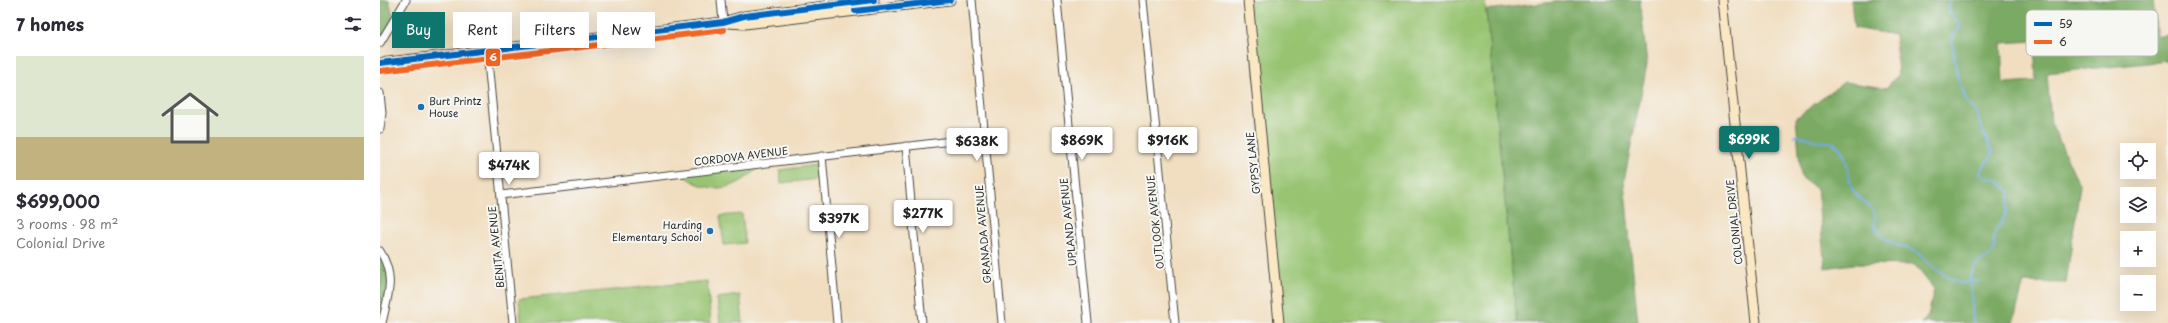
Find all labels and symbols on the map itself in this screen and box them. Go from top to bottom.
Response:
legend [2026,10,2158,56]
text: 59 [2059,15,2073,32]
text: 6 [2059,33,2067,50]
line badge: 6 [485,48,501,67]
text: 6 [489,48,497,65]
place label: Burt Printz House [429,93,482,120]
marker: Burt Printz House [416,102,426,112]
pin: $699K [1721,126,1777,160]
pin: $869K [1054,127,1110,161]
pin: $916K [1140,127,1196,161]
pin: $638K [949,128,1005,162]
street label: GYPSY LANE [1242,131,1263,195]
street label: CORDOVA AVENUE [693,142,789,169]
pin: $474K [481,152,537,186]
street label: OUTLOOK AVENUE [1142,174,1167,270]
street label: UPLAND AVENUE [1055,177,1080,267]
street label: COLONIAL DRIVE [1722,179,1745,266]
street label: GRANADA AVENUE [971,184,994,284]
pin: $277K [895,200,951,234]
street label: BENITA AVENUE [484,205,507,289]
pin: $397K [811,205,867,239]
place label: Harding Elementary School [612,217,702,244]
marker: Harding Elementary School [705,226,715,236]

